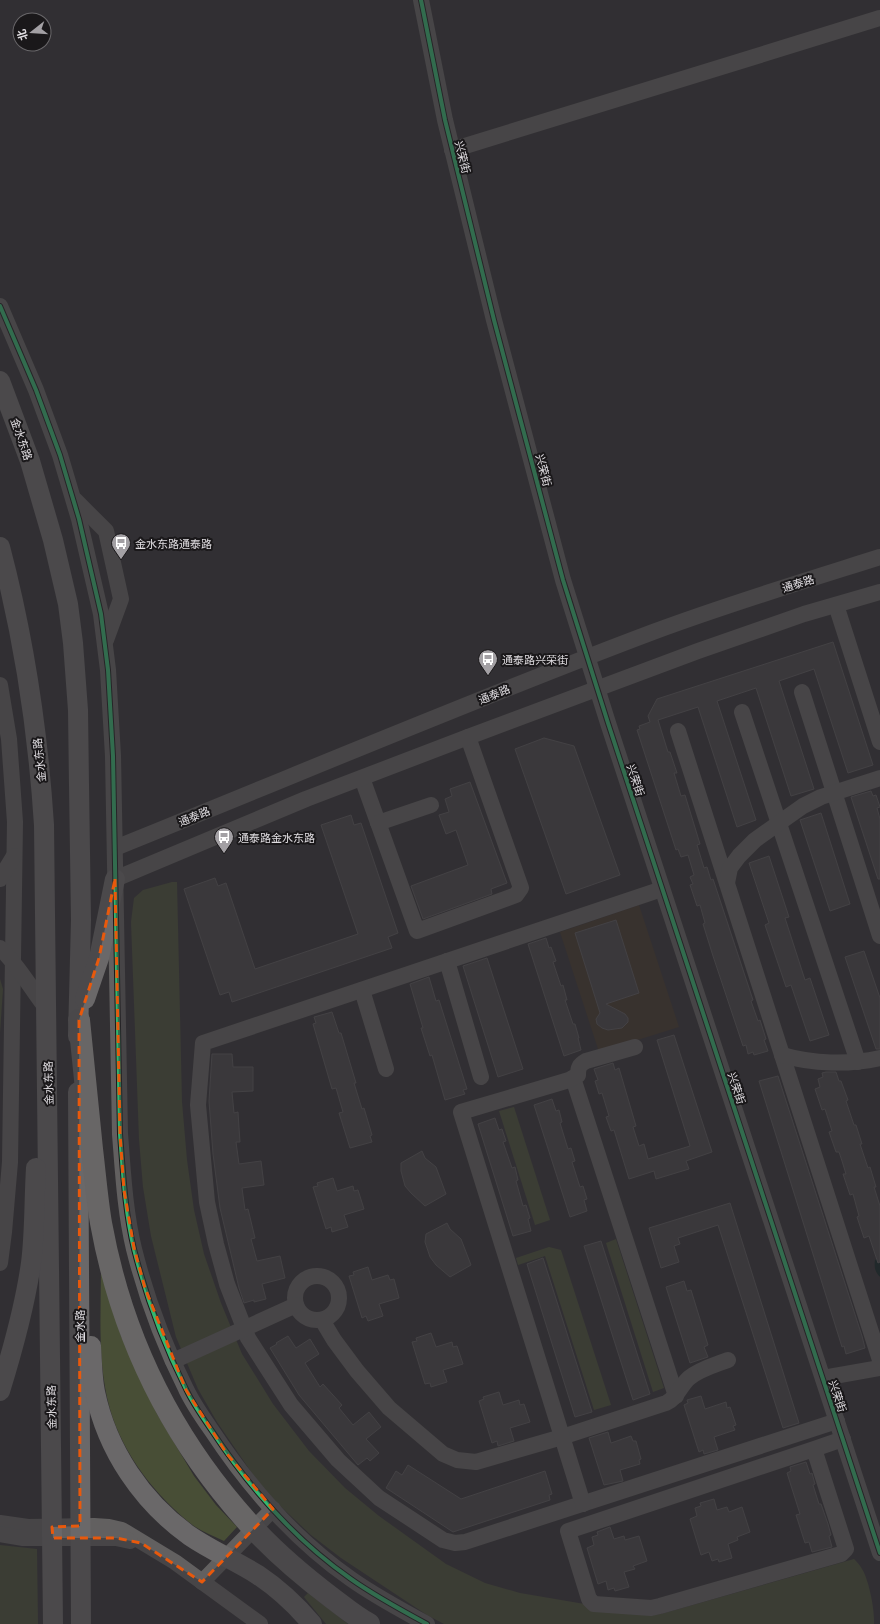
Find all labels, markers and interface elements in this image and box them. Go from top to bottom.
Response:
north arrow [12,12,52,52]
text: 北 [14,28,30,42]
street label: 兴荣街 [453,139,473,175]
street label: 金水东路 [9,416,35,462]
street label: 兴荣街 [533,452,555,488]
bus stop icon: 金水东路通泰路 [110,532,132,560]
place label: 金水东路通泰路 [135,537,212,550]
street label: 通泰路 [780,572,816,594]
bus stop icon: 通泰路兴荣街 [477,648,499,676]
place label: 通泰路兴荣街 [502,653,568,666]
street label: 通泰路 [476,682,512,706]
street label: 金水东路 [30,737,48,783]
street label: 兴荣街 [625,762,647,798]
street label: 通泰路 [176,804,212,828]
bus stop icon: 通泰路金水东路 [213,826,235,854]
place label: 通泰路金水东路 [238,831,315,844]
street label: 金水东路 [41,1061,55,1105]
street label: 兴荣街 [726,1070,748,1106]
street label: 金水路 [73,1310,86,1343]
street label: 兴荣街 [827,1378,849,1414]
street label: 金水东路 [44,1385,58,1429]

